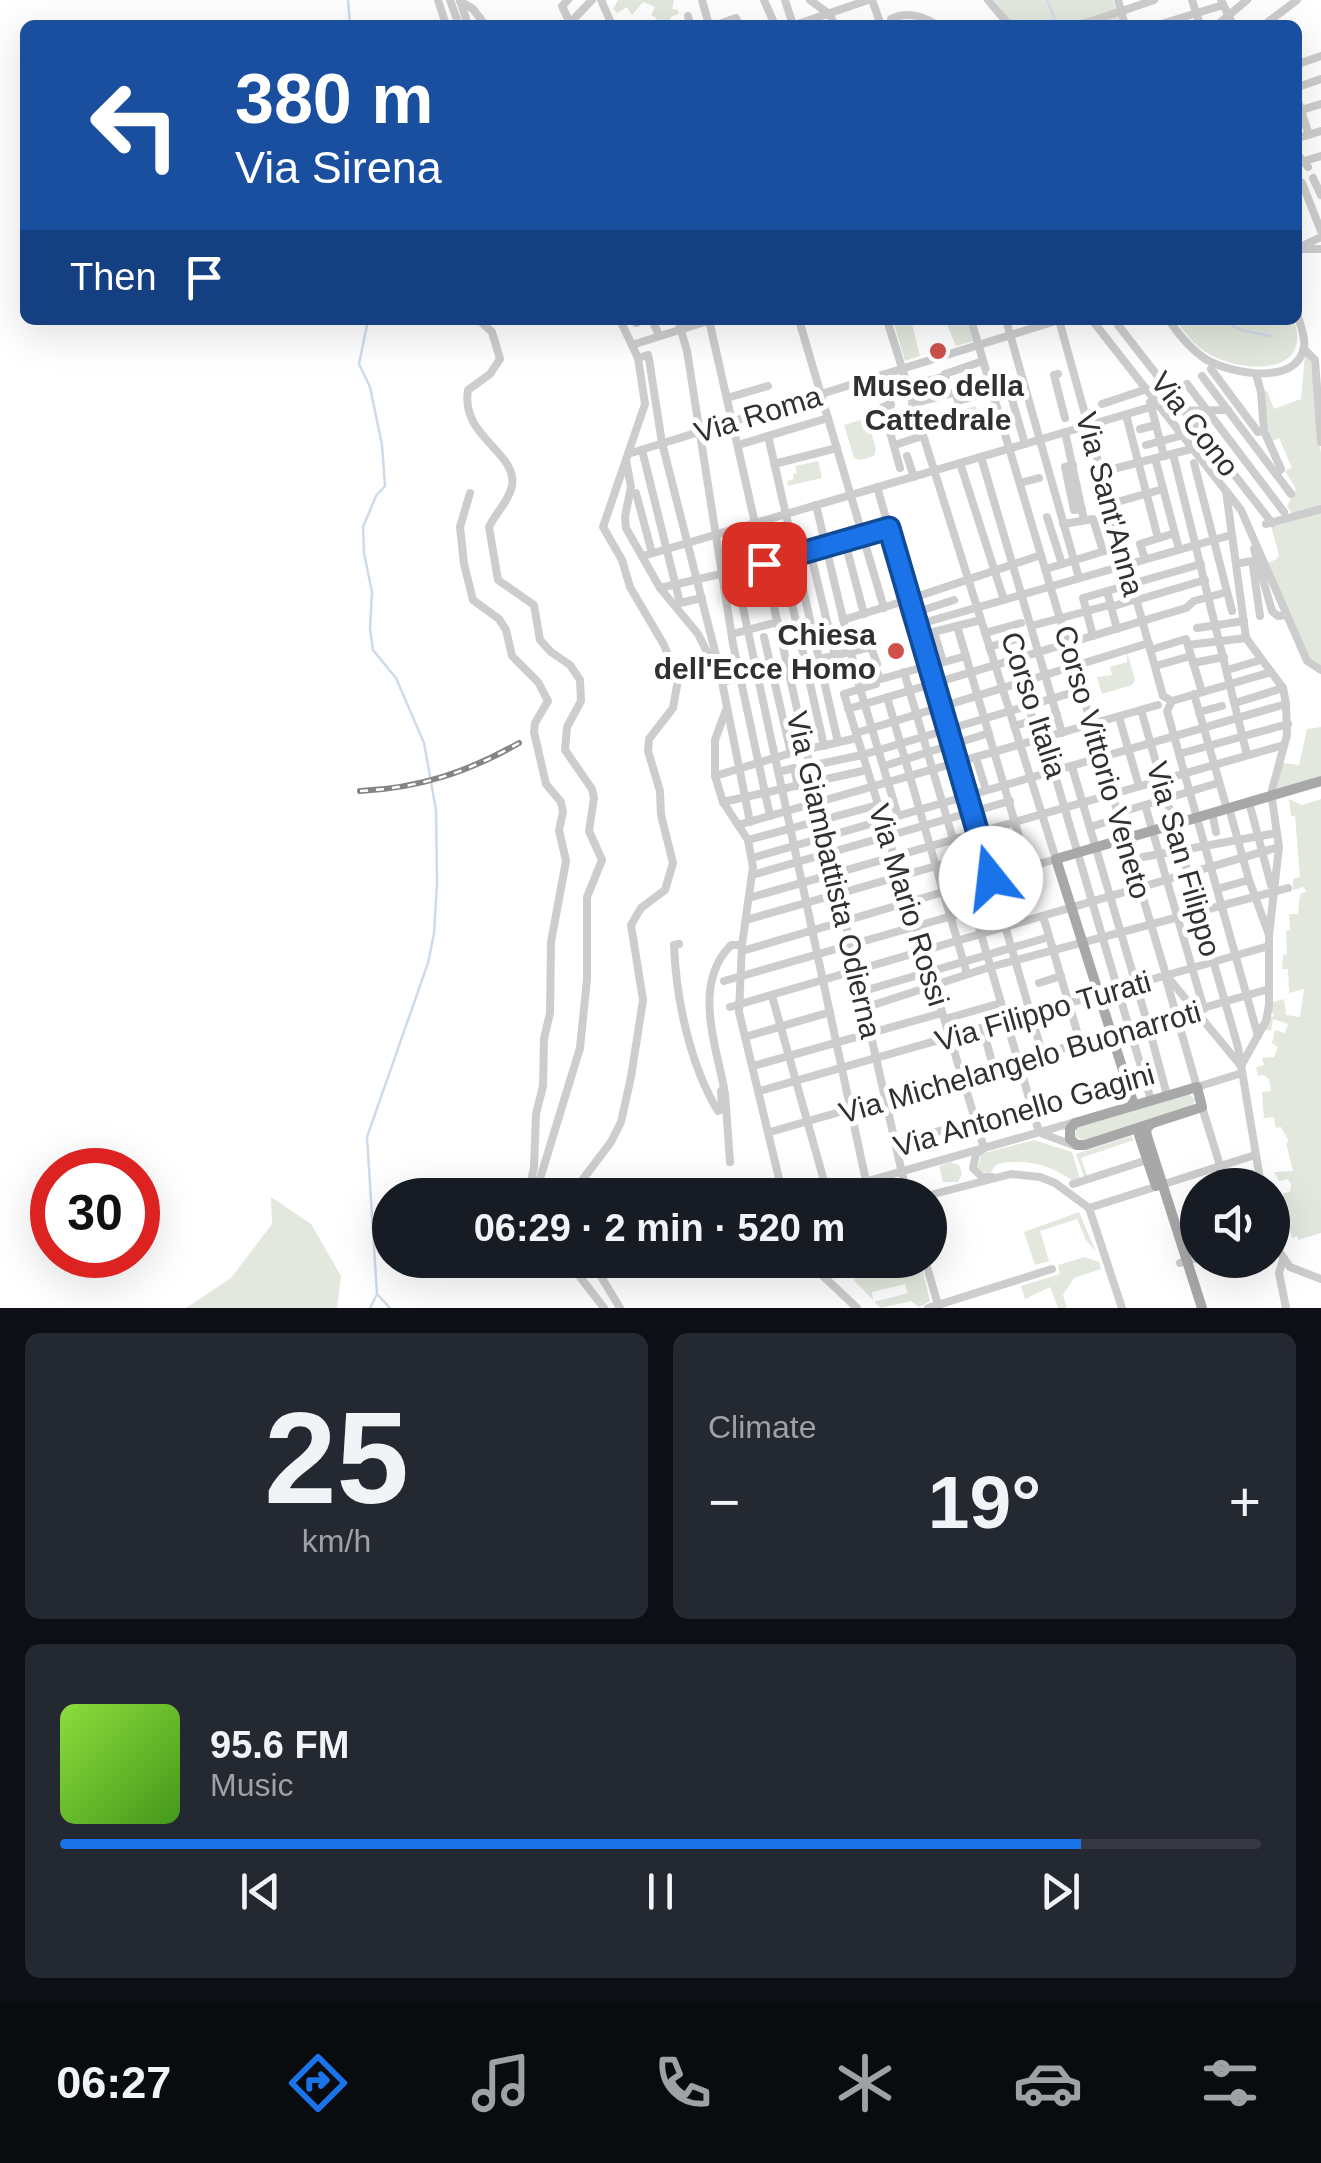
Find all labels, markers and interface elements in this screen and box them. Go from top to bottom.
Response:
icon: left [70,60,200,190]
text: 380 m [235,60,433,138]
text: Via Sirena [235,142,442,193]
icon: arrive [177,250,232,305]
text: Then [70,256,157,298]
marker: Museo della Cattedrale [927,340,949,362]
street label: Via Cono [1144,365,1246,483]
place label: Museo della Cattedrale [852,369,1024,436]
street label: Via Roma [690,379,826,449]
street label: Via Sant'Anna [1070,409,1150,600]
pin [722,522,807,607]
icon: arrive [737,537,792,592]
place label: Chiesa dell'Ecce Homo [654,618,876,685]
street label: Corso Vittorio Veneto [1048,621,1158,903]
street label: Corso Italia [995,628,1073,783]
marker: Chiesa dell'Ecce Homo [885,640,907,662]
street label: Via Giambattista Odierna [780,708,888,1042]
street label: Via San Filippo [1140,758,1228,960]
street label: Via Mario Rossi [863,800,955,1010]
position arrow [939,826,1043,930]
street label: Via Filippo Turati [931,964,1155,1058]
street label: Via Michelangelo Buonarroti [835,995,1205,1129]
street label: Via Antonello Gagini [890,1057,1158,1163]
speed limit sign: 30 [30,1148,160,1278]
map controls [1180,1168,1290,1278]
button: sound [1180,1168,1290,1278]
text: 06:29 · 2 min · 520 m [474,1207,845,1249]
text: 25 [264,1385,409,1531]
text: Climate [708,1409,816,1445]
text: 19° [928,1460,1041,1544]
text: − [708,1471,740,1533]
text: + [1229,1471,1261,1533]
text: km/h [302,1523,371,1559]
text: 95.6 FM [210,1724,349,1766]
text: Music [210,1767,294,1803]
icon: previous [233,1864,288,1919]
icon: pause [633,1864,688,1919]
icon: next [1033,1864,1088,1919]
icon: directions [283,2048,353,2118]
icon: music [466,2048,536,2118]
icon: phone [648,2048,718,2118]
icon: climate [830,2048,900,2118]
icon: car [1013,2048,1083,2118]
icon: filters [1195,2048,1265,2118]
text: 06:27 [56,2057,171,2108]

